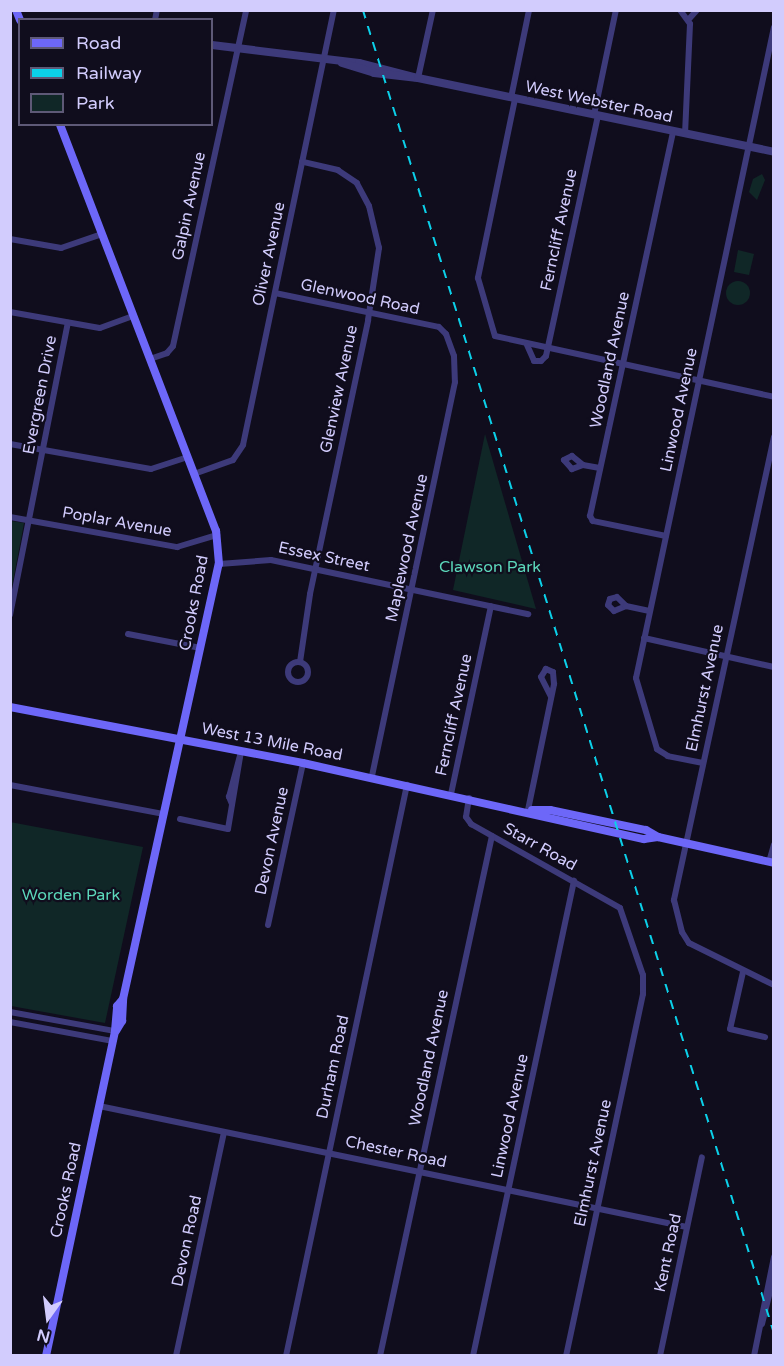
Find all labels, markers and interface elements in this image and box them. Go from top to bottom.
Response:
legend [18,18,213,126]
text: Road [76,32,121,54]
text: Railway [76,62,142,84]
street label: West Webster Road [524,77,674,127]
text: Park [76,92,114,114]
street label: Galpin Avenue [168,150,210,262]
street label: Ferncliff Avenue [537,167,581,293]
street label: Oliver Avenue [249,200,289,308]
street label: Glenwood Road [299,275,421,319]
street label: Woodland Avenue [586,290,634,430]
street label: Glenview Avenue [316,323,362,455]
street label: Evergreen Drive [19,334,61,456]
street label: Linwood Avenue [656,346,702,474]
street label: Maplewood Avenue [382,472,432,624]
street label: Poplar Avenue [61,503,173,541]
street label: Essex Street [277,538,371,576]
street label: Crooks Road [175,554,213,652]
park label: Clawson Park [439,557,541,577]
street label: Elmhurst Avenue [682,623,728,753]
street label: Ferncliff Avenue [432,652,476,778]
street label: West 13 Mile Road [200,719,344,765]
street label: Devon Avenue [251,785,293,897]
street label: Starr Road [500,819,580,875]
park label: Worden Park [22,885,120,905]
street label: Woodland Avenue [405,988,453,1128]
street label: Durham Road [313,1013,353,1121]
street label: Linwood Avenue [487,1052,533,1180]
street label: Elmhurst Avenue [570,1098,616,1228]
street label: Chester Road [344,1132,448,1172]
street label: Crooks Road [47,1141,85,1239]
street label: Devon Road [168,1194,206,1288]
street label: Kent Road [650,1212,686,1294]
north arrow [18,1288,78,1348]
text: N [35,1324,52,1347]

